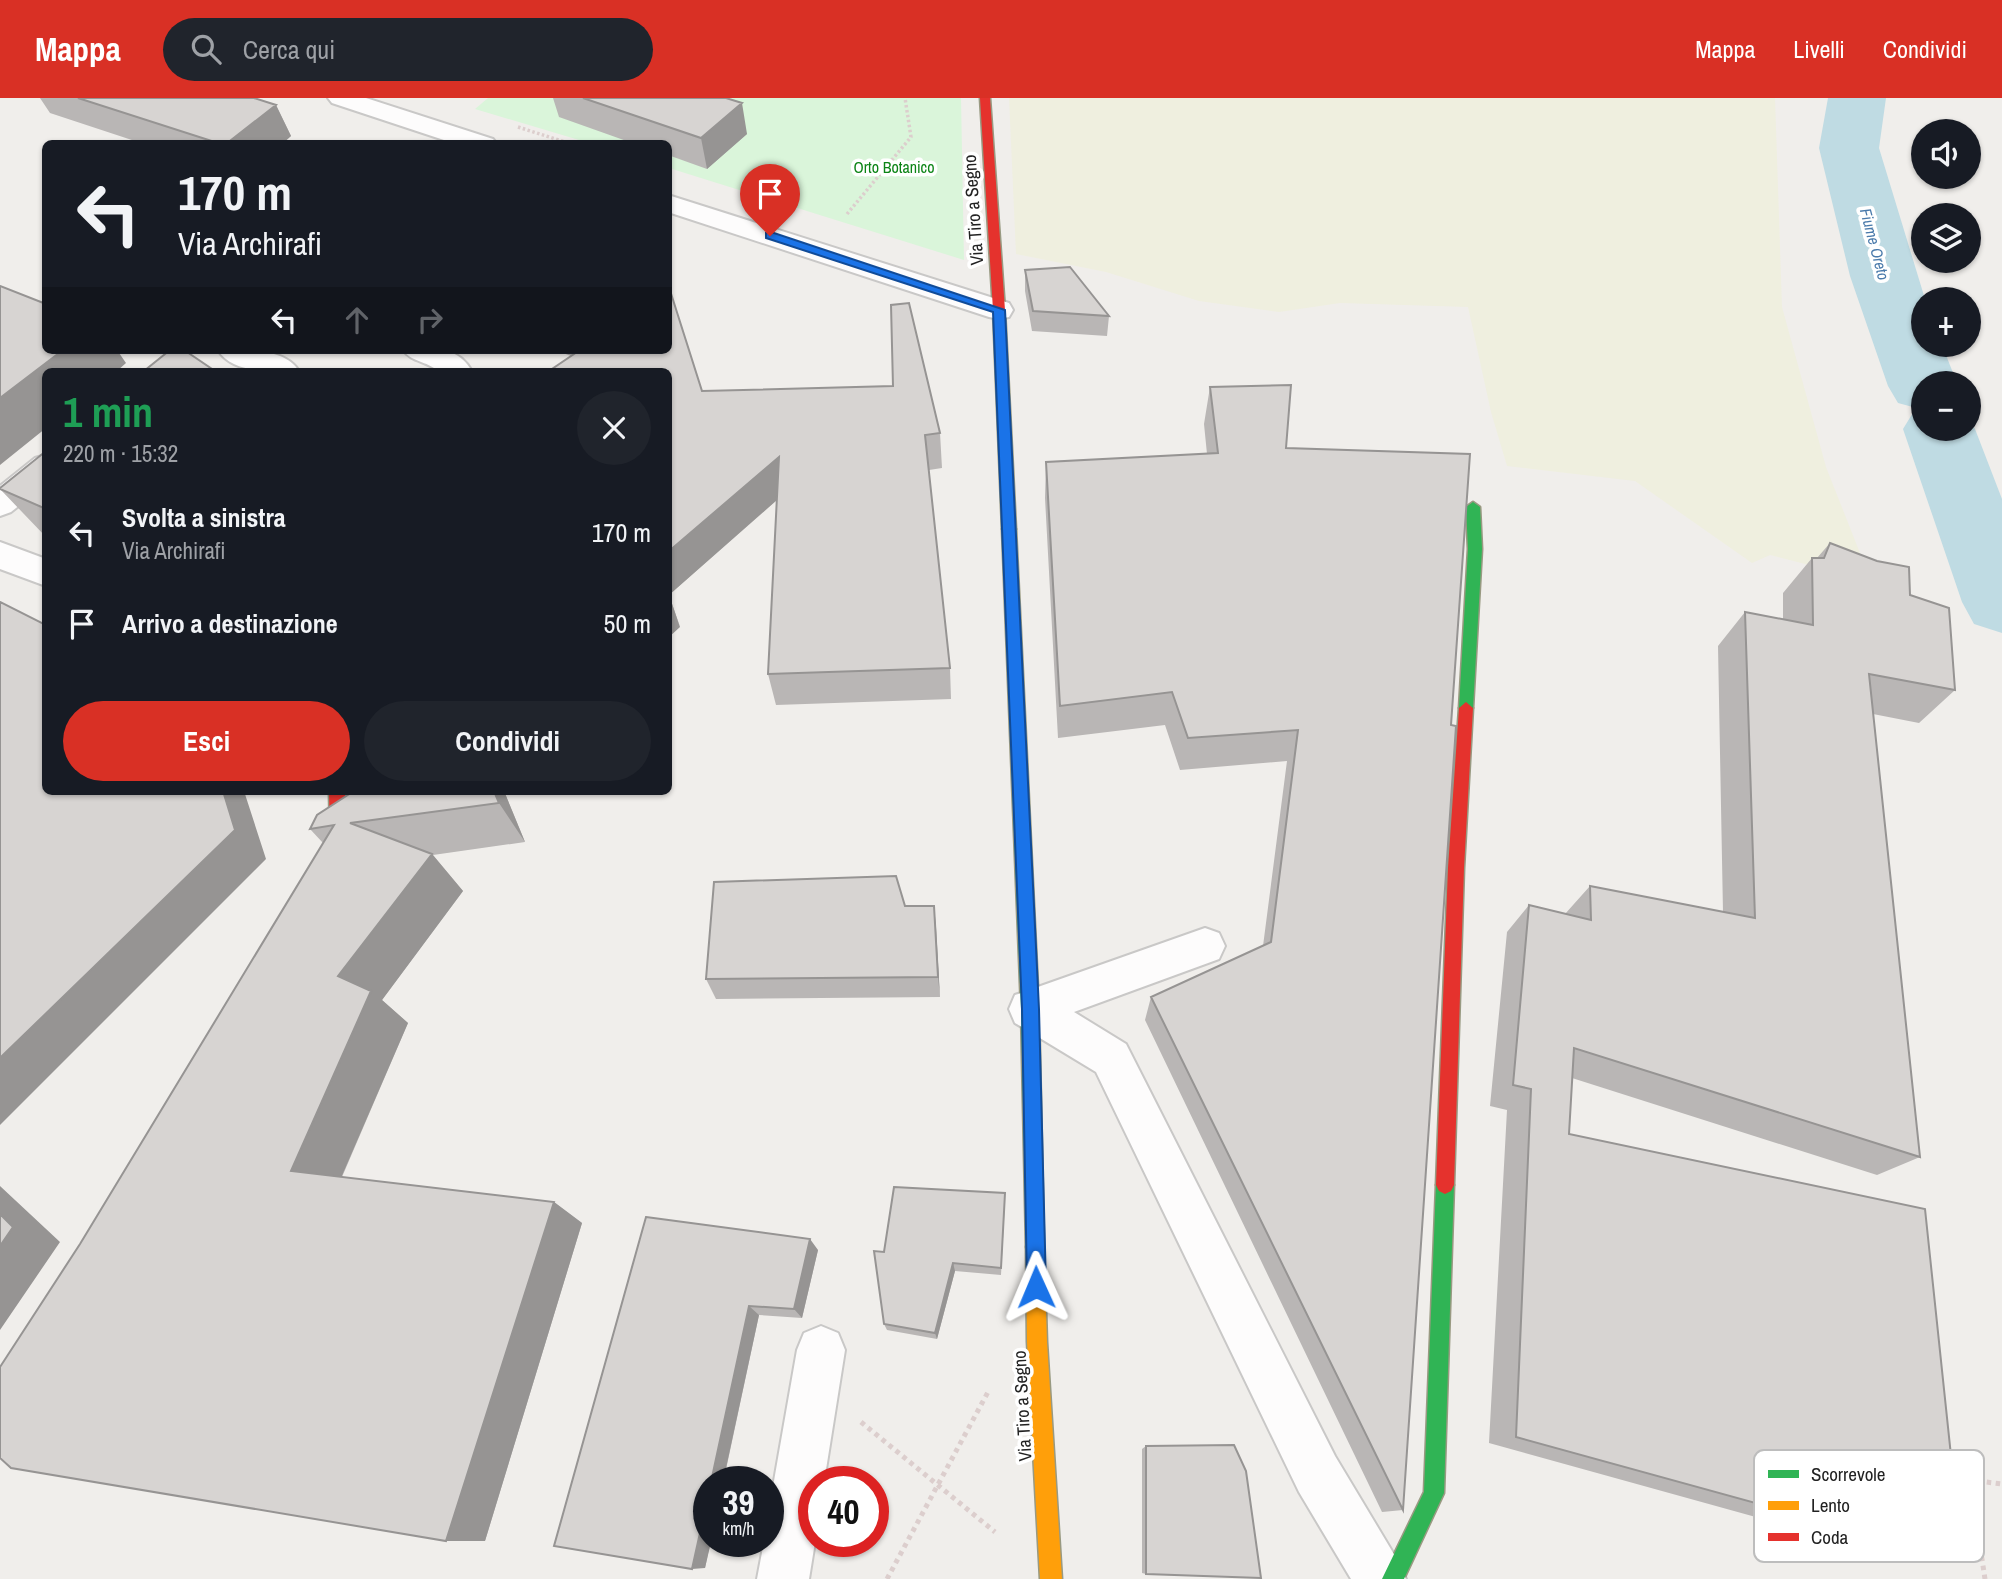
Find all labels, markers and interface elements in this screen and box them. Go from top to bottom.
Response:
search box [163,18,653,81]
text: Mappa [35,27,121,71]
icon: search [187,30,225,68]
text: Cerca qui [243,32,335,67]
text: Mappa [1695,33,1755,65]
text: Livelli [1793,33,1845,65]
text: Condividi [1883,33,1967,65]
map controls [1911,119,1981,441]
button: sound [1911,119,1981,189]
street label: Via Tiro a Segno [957,154,989,266]
park label: Orto Botanico [854,156,934,178]
text: 170 m [178,159,292,225]
pin [740,164,800,236]
icon: left [63,168,154,259]
icon: arrive [751,175,789,213]
button: layers [1911,203,1981,273]
water label: Fiume Oreto [1855,206,1895,282]
text: Via Archirafi [178,222,322,265]
button: + [1911,287,1981,357]
icon: left [265,301,303,339]
icon: ahead [338,301,376,339]
icon: right [411,301,449,339]
button: − [1911,371,1981,441]
text: 1 min [63,384,153,440]
button: close [577,391,651,465]
text: 220 m · 15:32 [63,438,178,469]
text: Svolta a sinistra [122,500,286,535]
icon: left [63,514,101,552]
text: 170 m [592,515,651,550]
text: Via Archirafi [122,535,225,566]
icon: arrive [63,605,101,643]
text: Arrivo a destinazione [122,606,338,641]
text: 50 m [604,606,651,641]
button: Esci [63,701,350,781]
button: Condividi [364,701,651,781]
position arrow [999,1250,1073,1324]
street label: Via Tiro a Segno [1007,1350,1037,1462]
legend [1754,1450,1984,1562]
text: Scorrevole [1811,1461,1885,1487]
speed limit sign: 40 [798,1466,889,1557]
text: 39 [723,1479,754,1526]
text: Lento [1811,1492,1850,1518]
text: km/h [723,1516,755,1541]
text: Coda [1811,1524,1849,1550]

